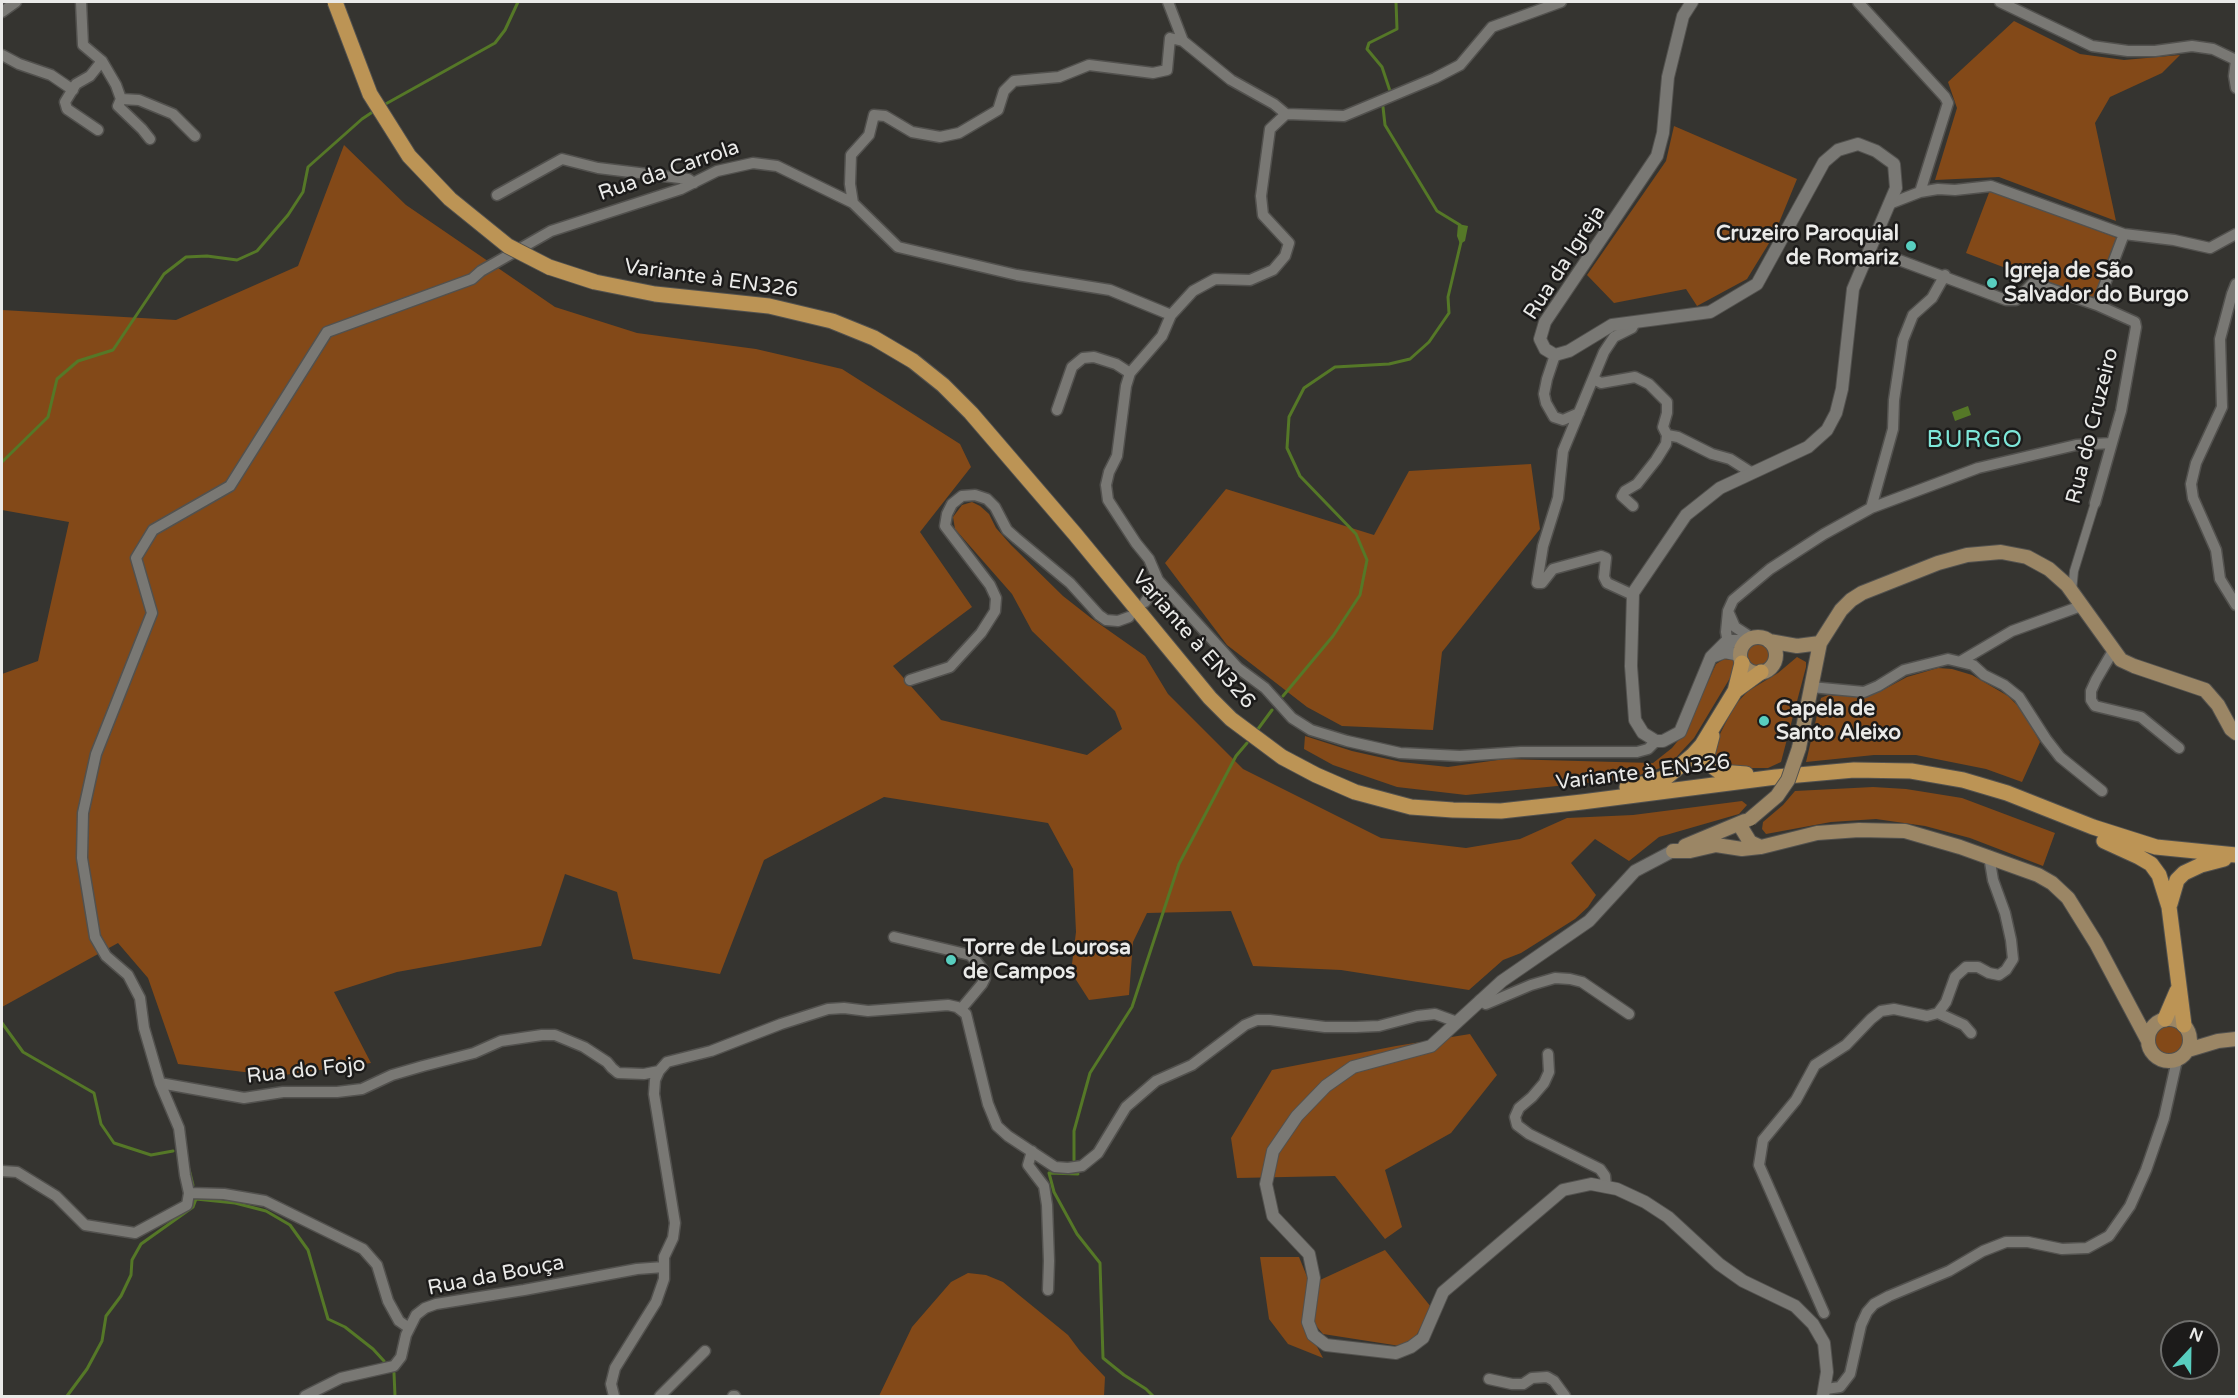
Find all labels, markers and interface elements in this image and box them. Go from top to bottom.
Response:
street label: Rua da Carrola [595,135,743,207]
street label: Rua da Igreja [1519,201,1611,325]
place label: Cruzeiro Paroquial de Romariz [1716,221,1899,271]
marker: Cruzeiro Paroquial de Romariz [1904,239,1918,253]
street label: Variante à EN326 [623,254,799,304]
place label: Igreja de São Salvador do Burgo [2004,258,2189,308]
marker: Igreja de São Salvador do Burgo [1985,276,1999,290]
street label: Rua do Cruzeiro [2061,345,2125,507]
district label: BURGO [1926,427,2024,455]
street label: Variante à EN326 [1126,566,1260,714]
place label: Capela de Santo Aleixo [1776,696,1901,746]
marker: Capela de Santo Aleixo [1757,714,1771,728]
street label: Variante à EN326 [1555,750,1731,796]
place label: Torre de Lourosa de Campos [963,935,1131,985]
marker: Torre de Lourosa de Campos [944,953,958,967]
street label: Rua do Fojo [245,1052,367,1090]
street label: Rua da Bouça [426,1250,566,1302]
north arrow [2160,1320,2220,1380]
text: N [2186,1323,2206,1347]

